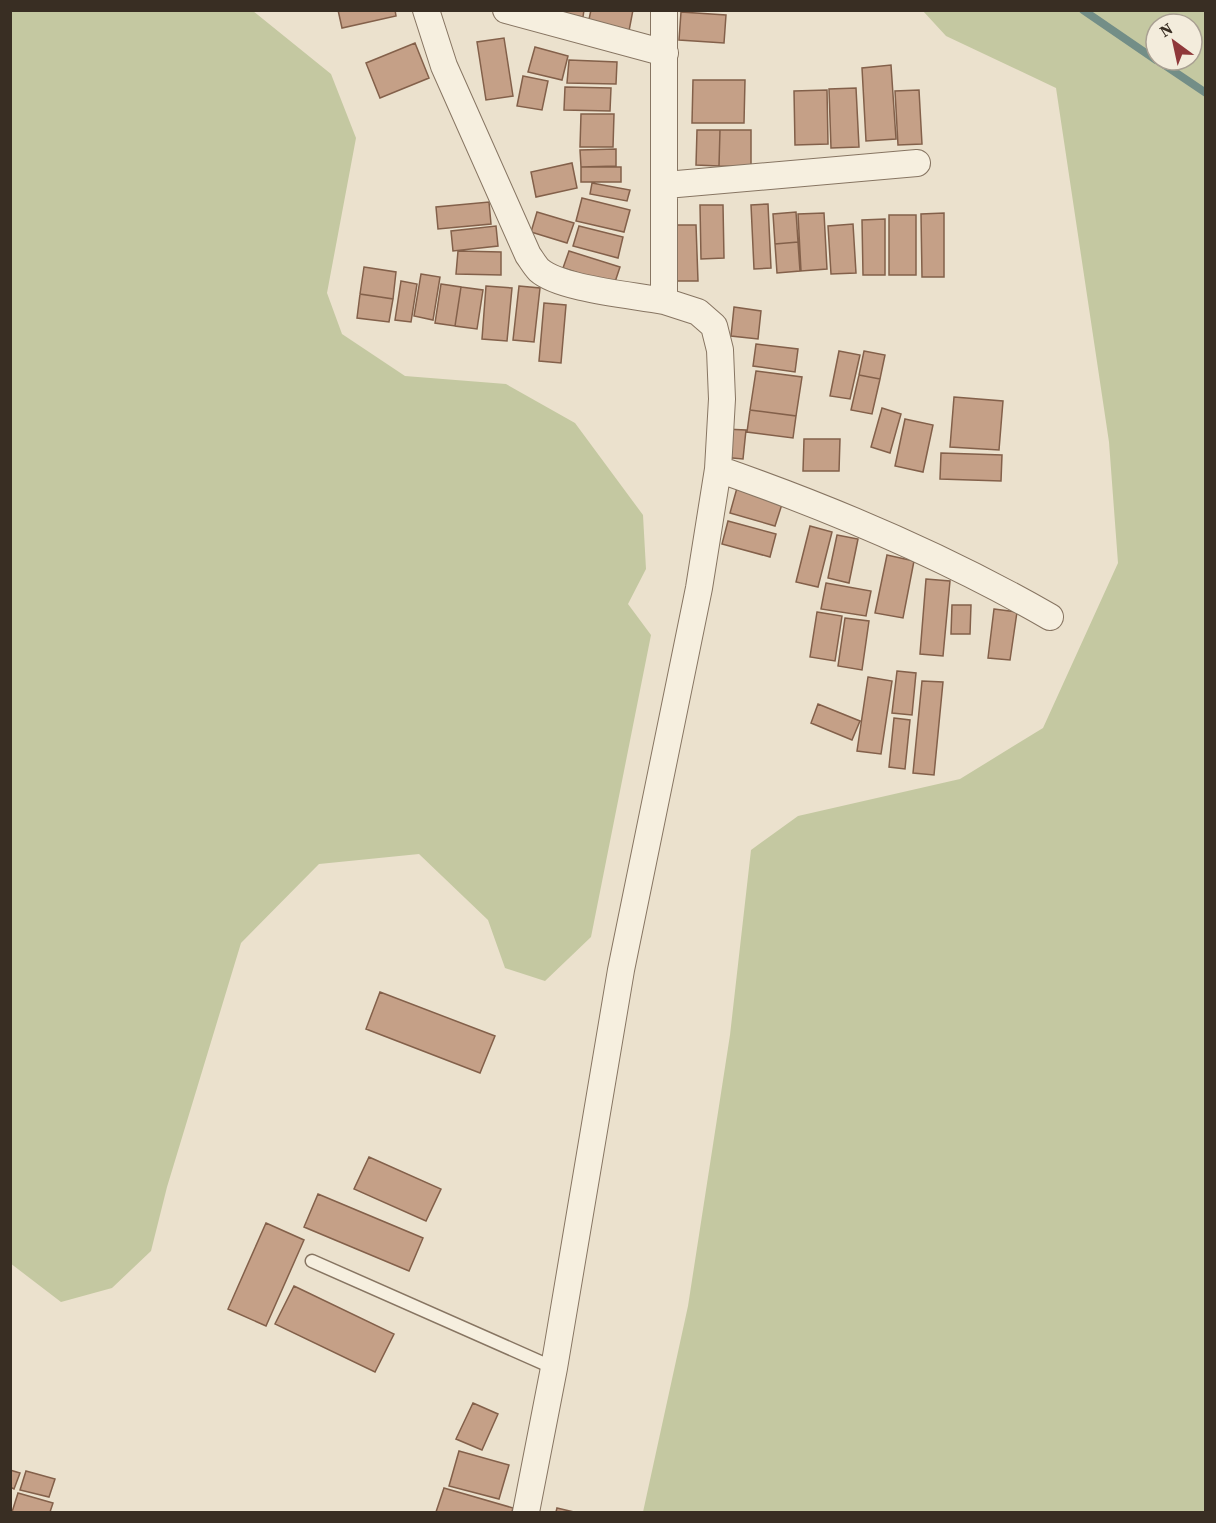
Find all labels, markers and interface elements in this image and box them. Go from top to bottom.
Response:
north arrow [1144,12,1204,72]
text: N [1155,17,1177,42]

